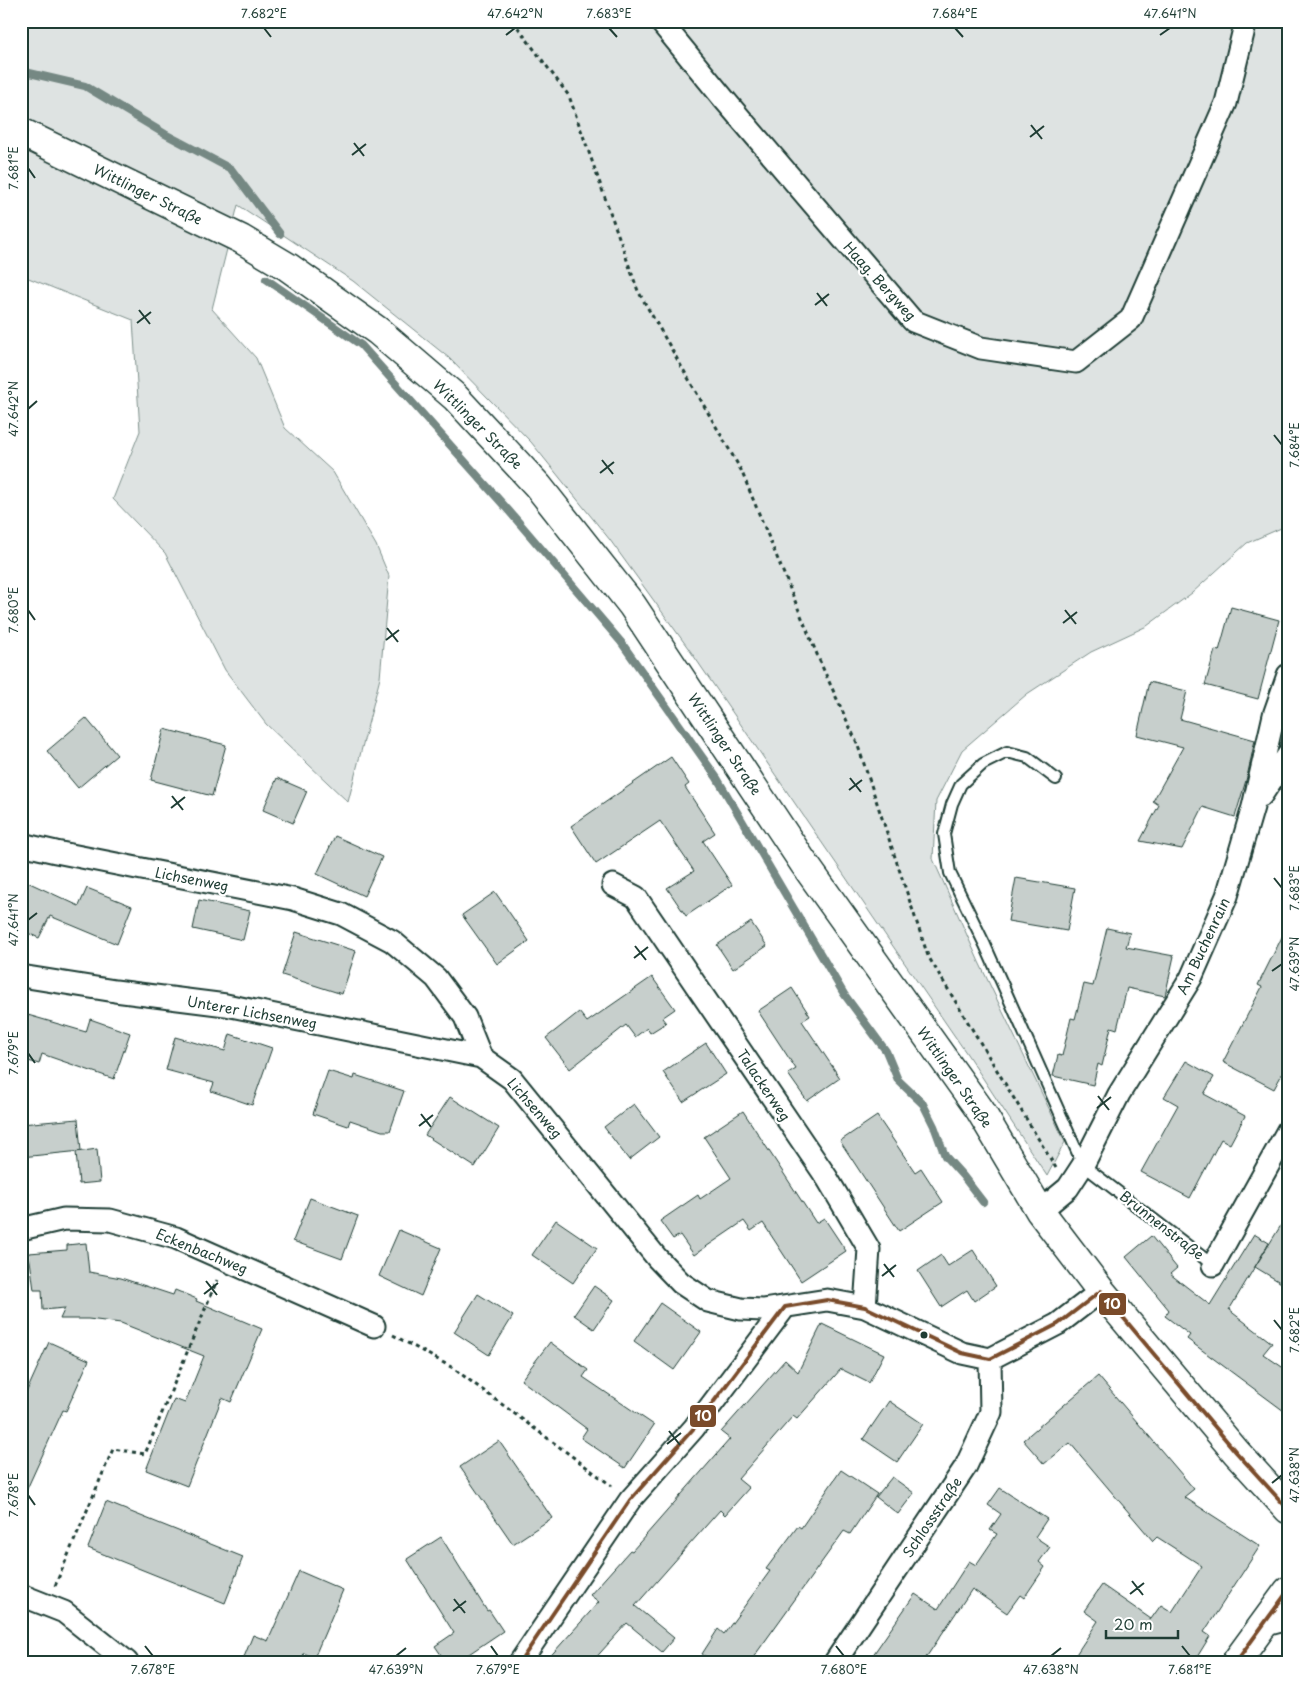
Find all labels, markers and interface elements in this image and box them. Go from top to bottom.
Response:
text: 7.682°E [241,4,287,22]
text: 47.642°N [487,4,543,22]
text: 7.683°E [586,4,632,22]
text: 7.684°E [932,4,978,22]
text: 47.641°N [1143,4,1197,22]
text: 7.681°E [4,146,22,190]
street label: Wittlinger Straße [90,159,206,229]
street label: Haag. Bergweg [839,237,921,325]
street label: Wittlinger Straße [429,375,527,473]
text: 47.642°N [4,381,22,437]
text: 7.684°E [1285,422,1303,468]
text: 7.680°E [4,587,22,633]
street label: Wittlinger Straße [683,689,767,799]
street label: Lichsenweg [153,862,231,896]
text: 7.683°E [1285,865,1303,911]
text: 47.641°N [4,893,22,947]
street label: Am Buchenrain [1171,894,1235,998]
text: 47.639°N [1285,937,1303,991]
street label: Unterer Lichsenweg [185,990,319,1034]
street label: Wittlinger Straße [912,1022,998,1132]
text: 7.679°E [4,1031,22,1075]
street label: Talackerweg [732,1045,796,1125]
street label: Lichsenweg [503,1073,567,1143]
street label: Brunnenstraße [1115,1185,1209,1265]
street label: Eckenbachweg [153,1223,251,1279]
line badge: 10 [1098,1292,1127,1316]
text: 10 [1103,1293,1121,1314]
text: 7.682°E [1285,1307,1303,1353]
unlabelled marker [919,1330,929,1340]
line badge: 10 [689,1404,717,1428]
text: 10 [694,1405,712,1426]
text: 47.638°N [1285,1447,1303,1503]
text: 7.678°E [4,1473,22,1517]
street label: Schlossstraße [897,1473,967,1561]
scale bar [1106,1608,1179,1640]
text: 20 m [1114,1612,1153,1635]
text: 7.678°E [131,1660,175,1678]
text: 47.639°N [369,1660,423,1678]
text: 7.679°E [476,1660,520,1678]
text: 7.680°E [821,1660,867,1678]
text: 47.638°N [1023,1660,1079,1678]
text: 7.681°E [1168,1660,1212,1678]

